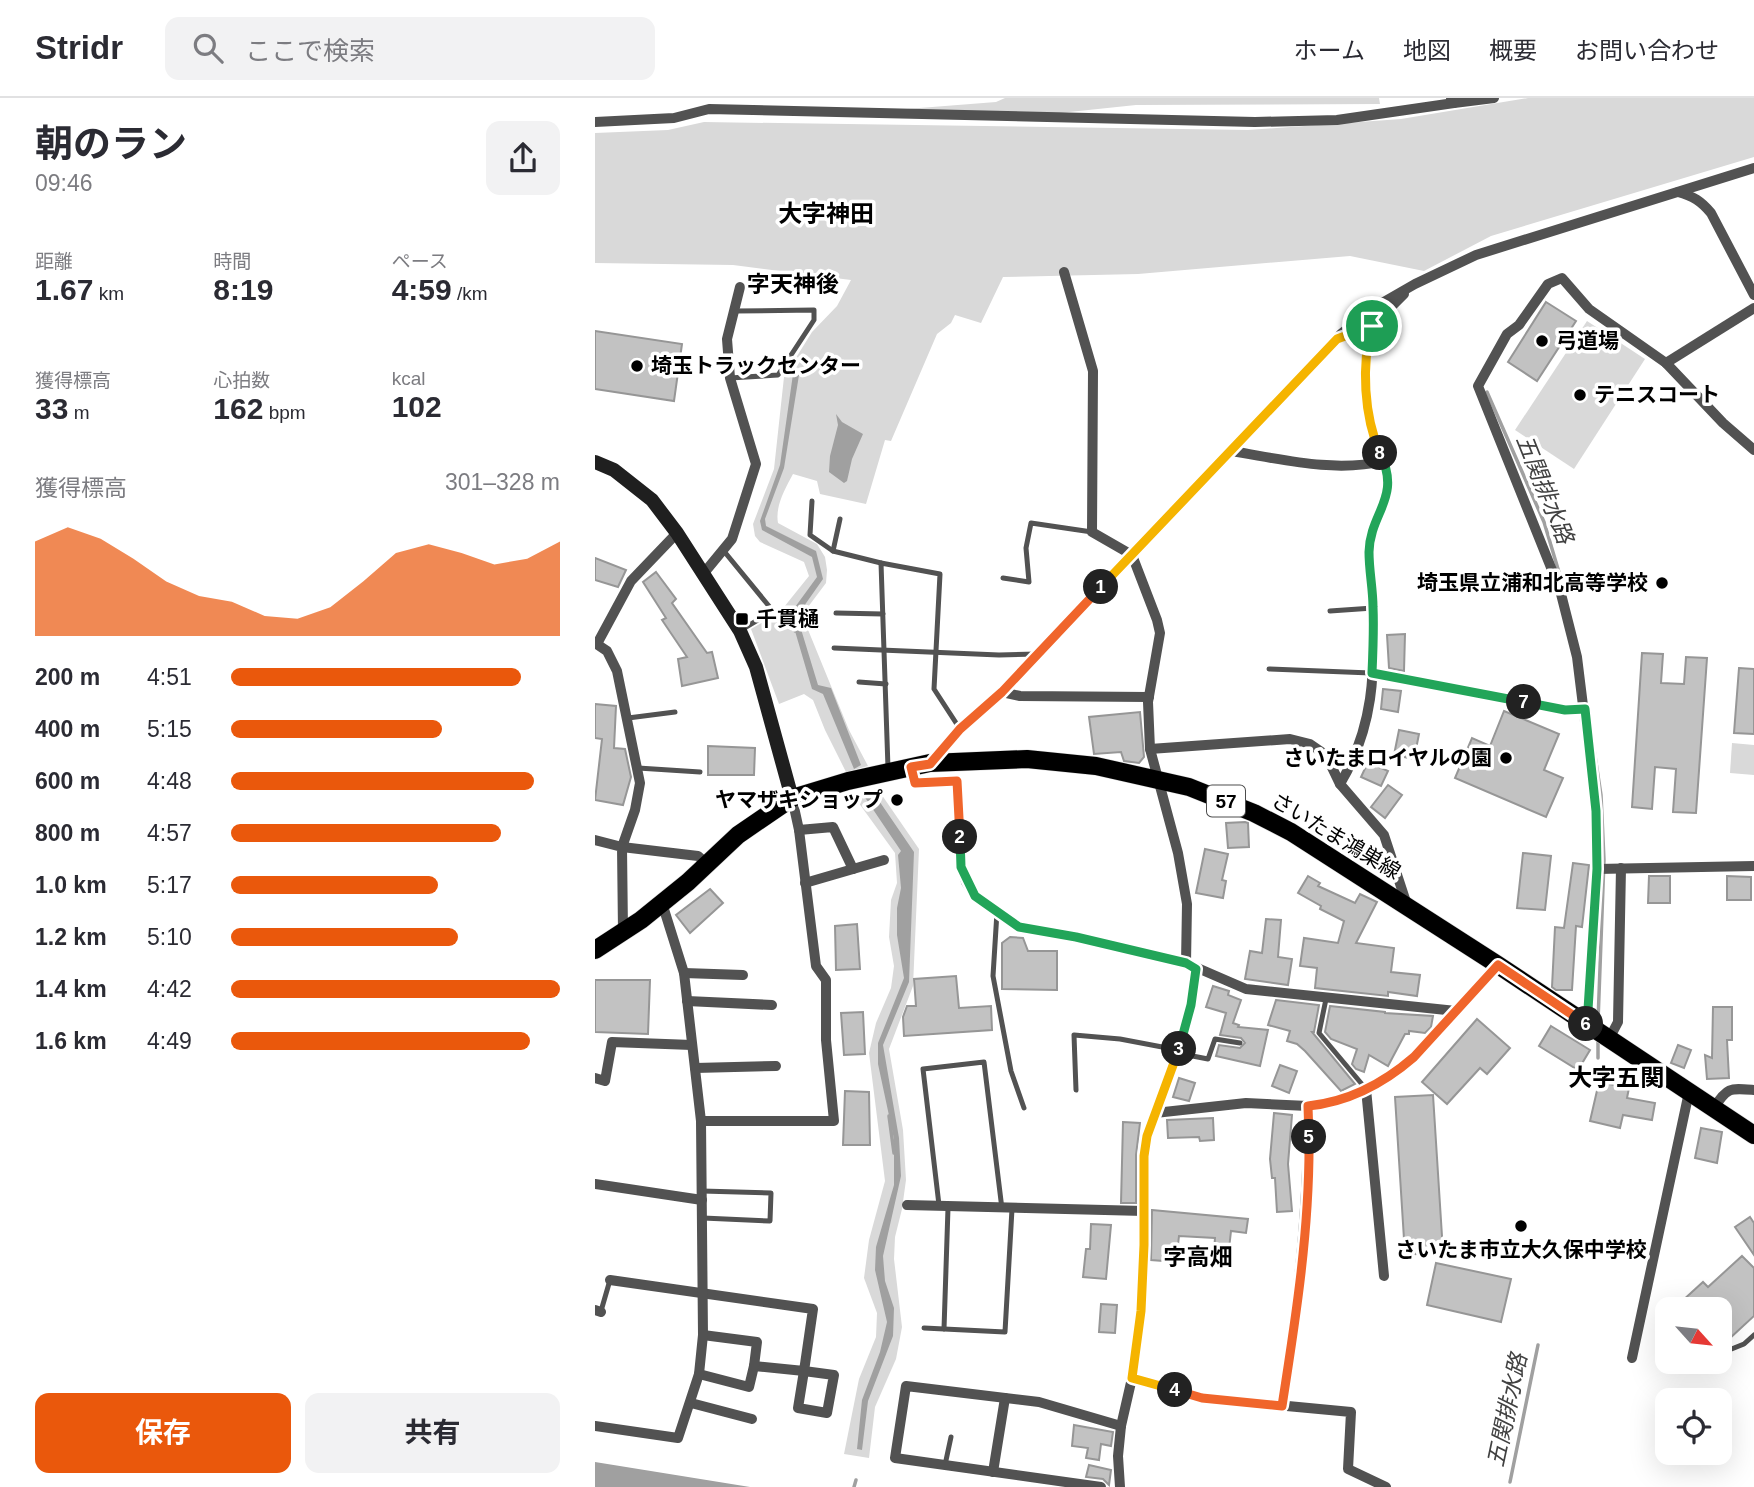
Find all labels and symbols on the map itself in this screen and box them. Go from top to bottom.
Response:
district label: 大字神田 [778,200,874,227]
district label: 字天神後 [747,271,839,297]
pin [1342,296,1402,356]
place label: 弓道場 [1556,329,1619,352]
marker: 弓道場 [1534,333,1550,349]
place label: 埼玉トラックセンター [651,354,861,377]
marker: 埼玉トラックセンター [629,358,645,374]
place label: テニスコート [1594,383,1720,406]
marker: テニスコート [1572,387,1588,403]
water label: 五関排水路 [1511,431,1579,549]
pin: 8 [1363,436,1397,470]
pin: 1 [1084,570,1119,604]
place label: 埼玉県立浦和北高等学校 [1417,571,1648,594]
marker: 埼玉県立浦和北高等学校 [1654,575,1670,591]
place label: 千貫樋 [756,607,819,630]
marker: 千貫樋 [734,611,750,627]
pin: 7 [1507,684,1541,720]
place label: さいたまロイヤルの園 [1283,746,1492,769]
marker: さいたまロイヤルの園 [1498,750,1514,766]
road number: 57 [1207,786,1245,816]
place label: ヤマザキショップ [715,788,883,811]
street label: さいたま鴻巣線 [1268,788,1405,883]
marker: ヤマザキショップ [889,792,905,808]
pin: 2 [943,820,977,854]
pin: 6 [1569,1006,1604,1042]
pin: 3 [1161,1032,1197,1066]
district label: 大字五関 [1568,1064,1664,1091]
pin: 5 [1291,1119,1327,1154]
marker: さいたま市立大久保中学校 [1513,1218,1529,1234]
place label: さいたま市立大久保中学校 [1395,1238,1647,1261]
district label: 字高畑 [1164,1244,1233,1270]
north arrow [1655,1297,1733,1374]
water label: 五関排水路 [1482,1349,1532,1469]
pin: 4 [1157,1372,1193,1408]

